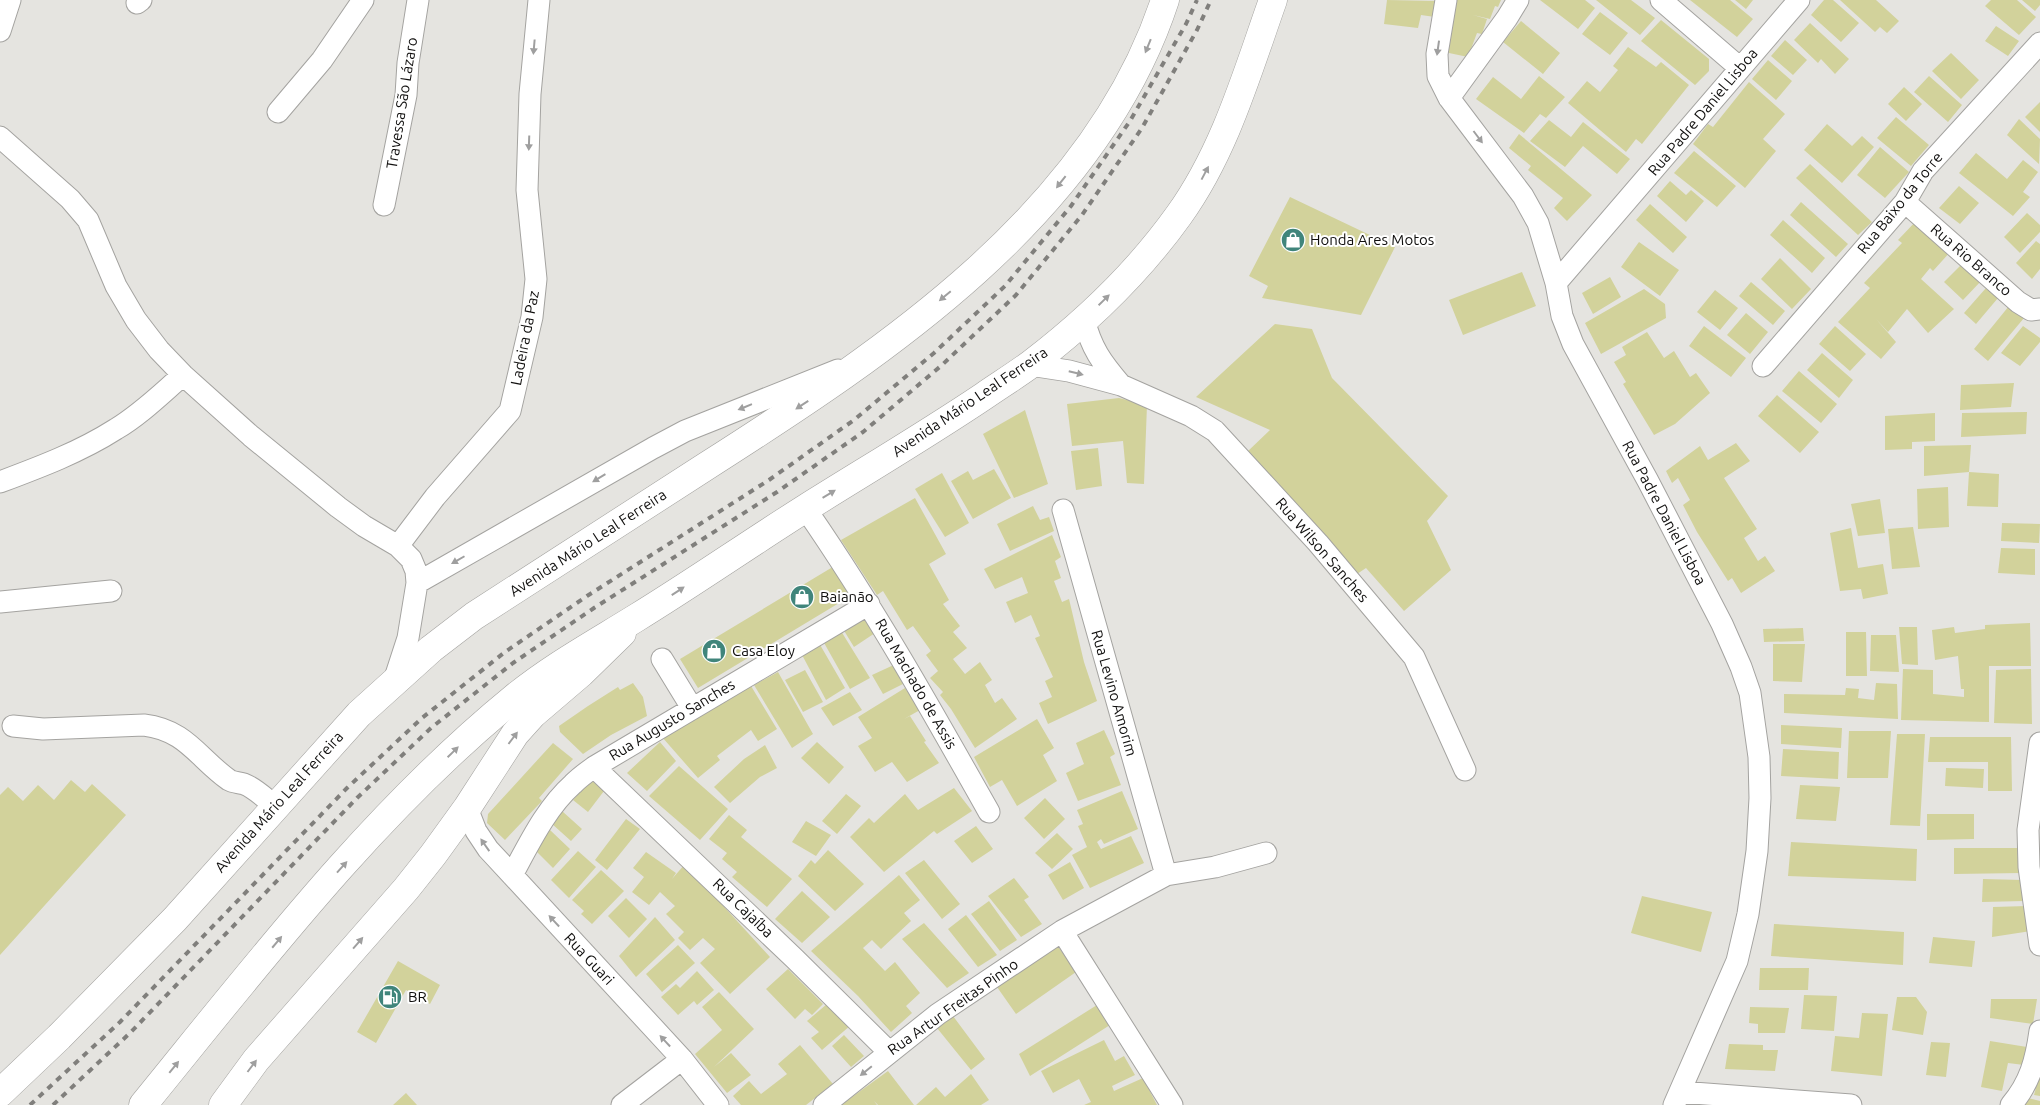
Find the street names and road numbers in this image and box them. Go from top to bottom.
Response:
street label: Travessa São Lázaro [383,36,420,170]
street label: Rua Padre Daniel Lisboa [1644,45,1761,179]
street label: Rua Baixo da Torre [1854,149,1946,257]
street label: Rua Rio Branco [1927,220,2015,299]
street label: Ladeira da Paz [507,289,542,387]
street label: Avenida Mário Leal Ferreira [889,343,1050,460]
street label: Rua Padre Daniel Lisboa [1619,438,1710,588]
street label: Avenida Mário Leal Ferreira [506,486,669,600]
street label: Rua Wilson Sanches [1272,494,1372,605]
street label: Rua Machado de Assis [872,616,961,752]
street label: Rua Levino Amorim [1088,628,1141,758]
street label: Rua Augusto Sanches [606,675,738,764]
street label: Avenida Mário Leal Ferreira [211,728,346,875]
street label: Rua Cajaíba [710,875,777,941]
street label: Rua Guari [561,929,618,988]
street label: Rua Artur Freitas Pinho [884,955,1021,1058]

